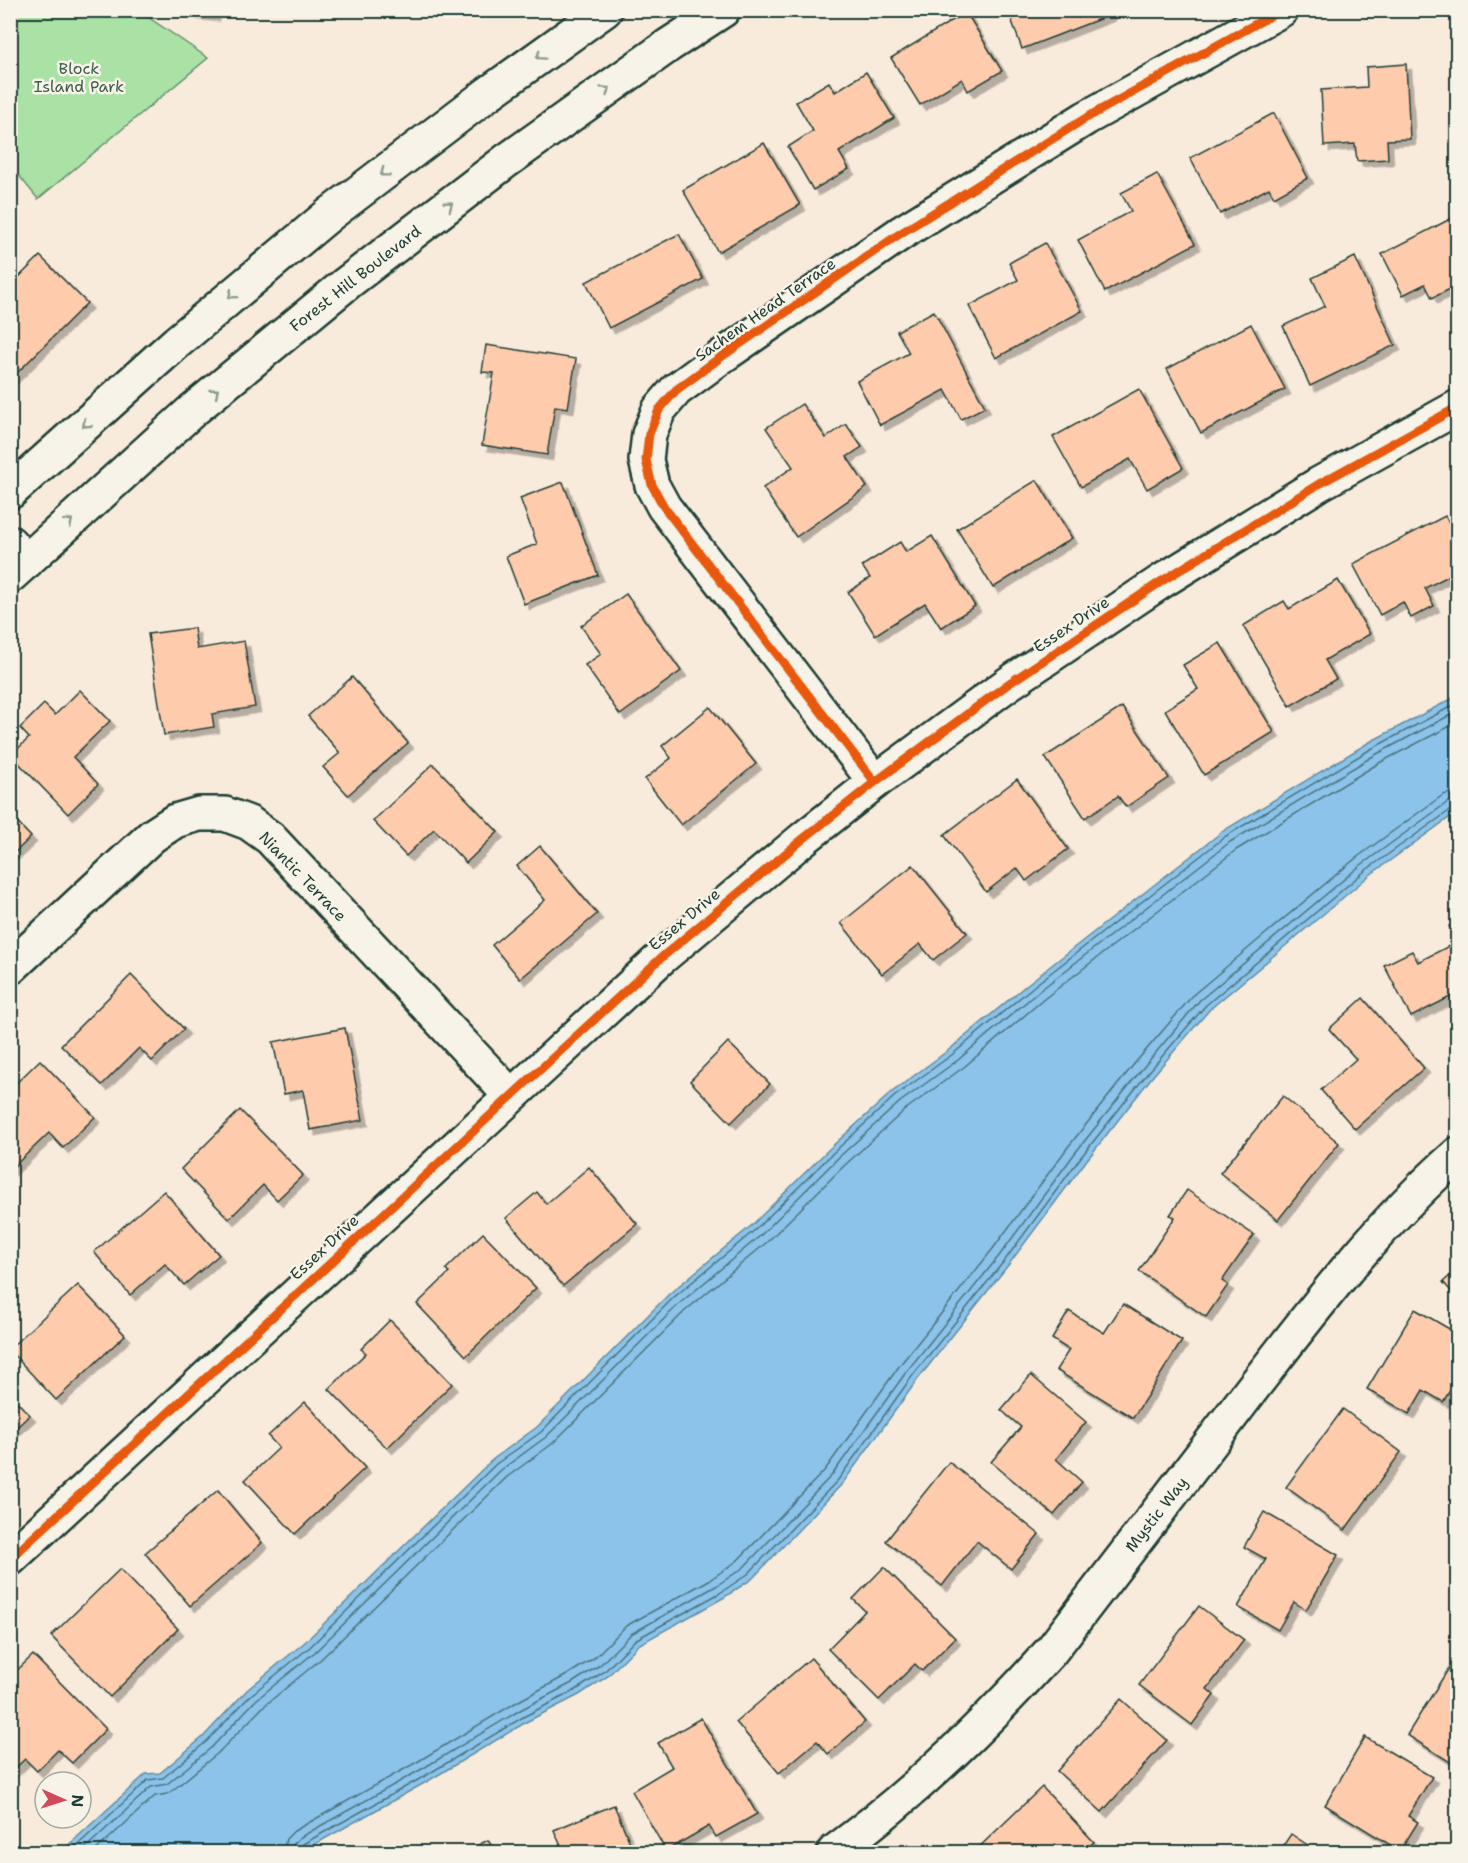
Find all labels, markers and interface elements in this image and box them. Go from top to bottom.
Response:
one-way arrow [536,49,547,60]
park label: Block Island Park [34,58,124,97]
one-way arrow [600,86,611,97]
one-way arrow [380,166,391,177]
one-way arrow [442,201,453,212]
street label: Forest Hill Boulevard [285,220,425,336]
street label: Sachem Head Terrace [691,253,840,366]
one-way arrow [228,288,239,299]
one-way arrow [208,389,219,400]
one-way arrow [82,417,93,428]
one-way arrow [63,518,73,529]
street label: Essex Drive [1029,591,1113,657]
street label: Niantic Terrace [254,827,351,926]
street label: Essex Drive [644,883,724,955]
street label: Essex Drive [285,1210,363,1285]
street label: Mystic Way [1120,1472,1192,1556]
north arrow [33,1770,93,1830]
text: N [67,1794,88,1808]

